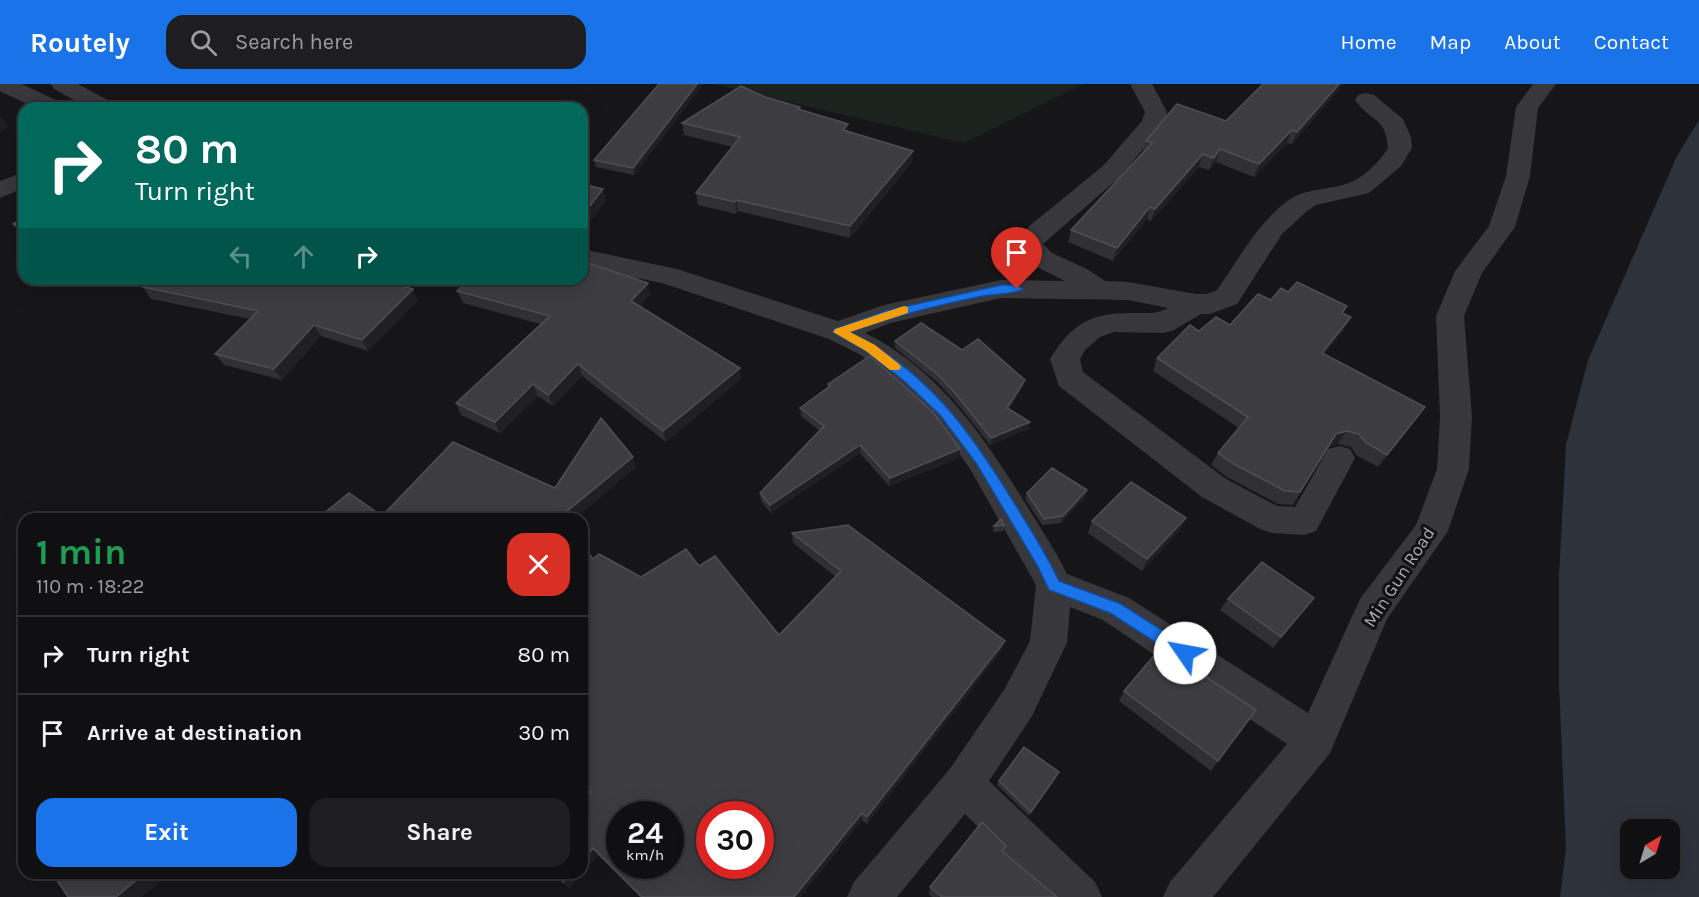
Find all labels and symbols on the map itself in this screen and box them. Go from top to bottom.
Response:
pin [991,227,1042,289]
street label: Min Gun Road [1359,523,1439,631]
position arrow [1153,621,1217,685]
speed limit sign: 30 [696,801,774,879]
north arrow [1620,819,1680,879]

